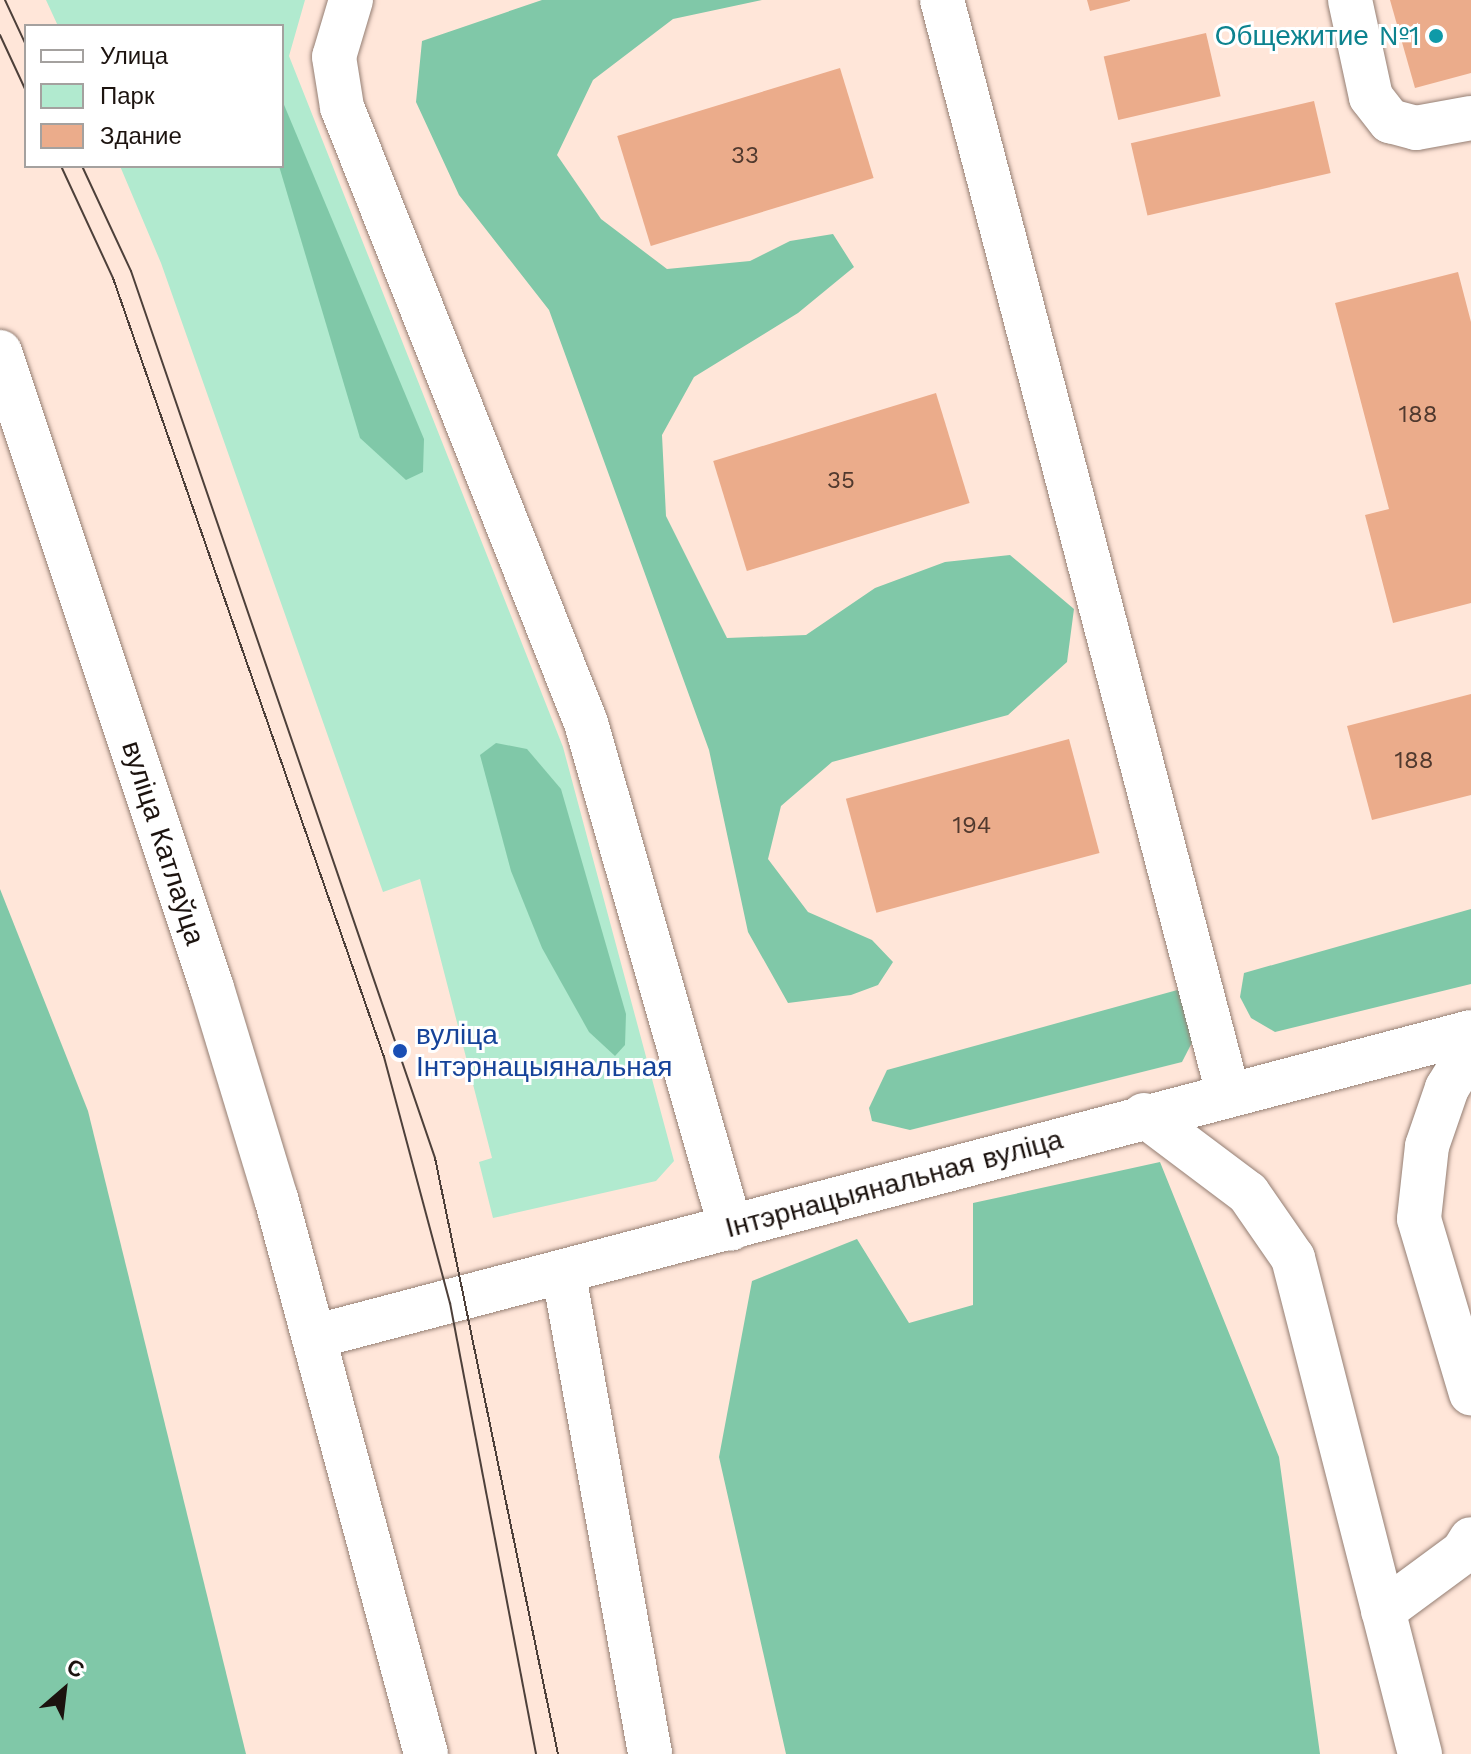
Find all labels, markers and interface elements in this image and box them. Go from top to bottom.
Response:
place label: Общежитие №1 [1215,19,1420,53]
legend [24,24,284,168]
marker: Общежитие №1 [1427,27,1445,45]
text: Улица [100,42,168,70]
text: Парк [100,82,154,110]
text: Здание [100,122,182,150]
house number: 33 [731,142,759,170]
house number: 188 [1399,401,1437,429]
house number: 35 [827,467,855,495]
street label: вуліца Катлаўца [114,737,212,949]
house number: 188 [1395,747,1433,775]
house number: 194 [953,812,991,840]
place label: вуліца Інтэрнацыянальная [416,1018,672,1084]
marker: вуліца Інтэрнацыянальная [391,1042,409,1060]
street label: Інтэрнацыянальная вуліца [722,1123,1066,1245]
north arrow [24,1650,104,1730]
text: С [63,1654,88,1683]

